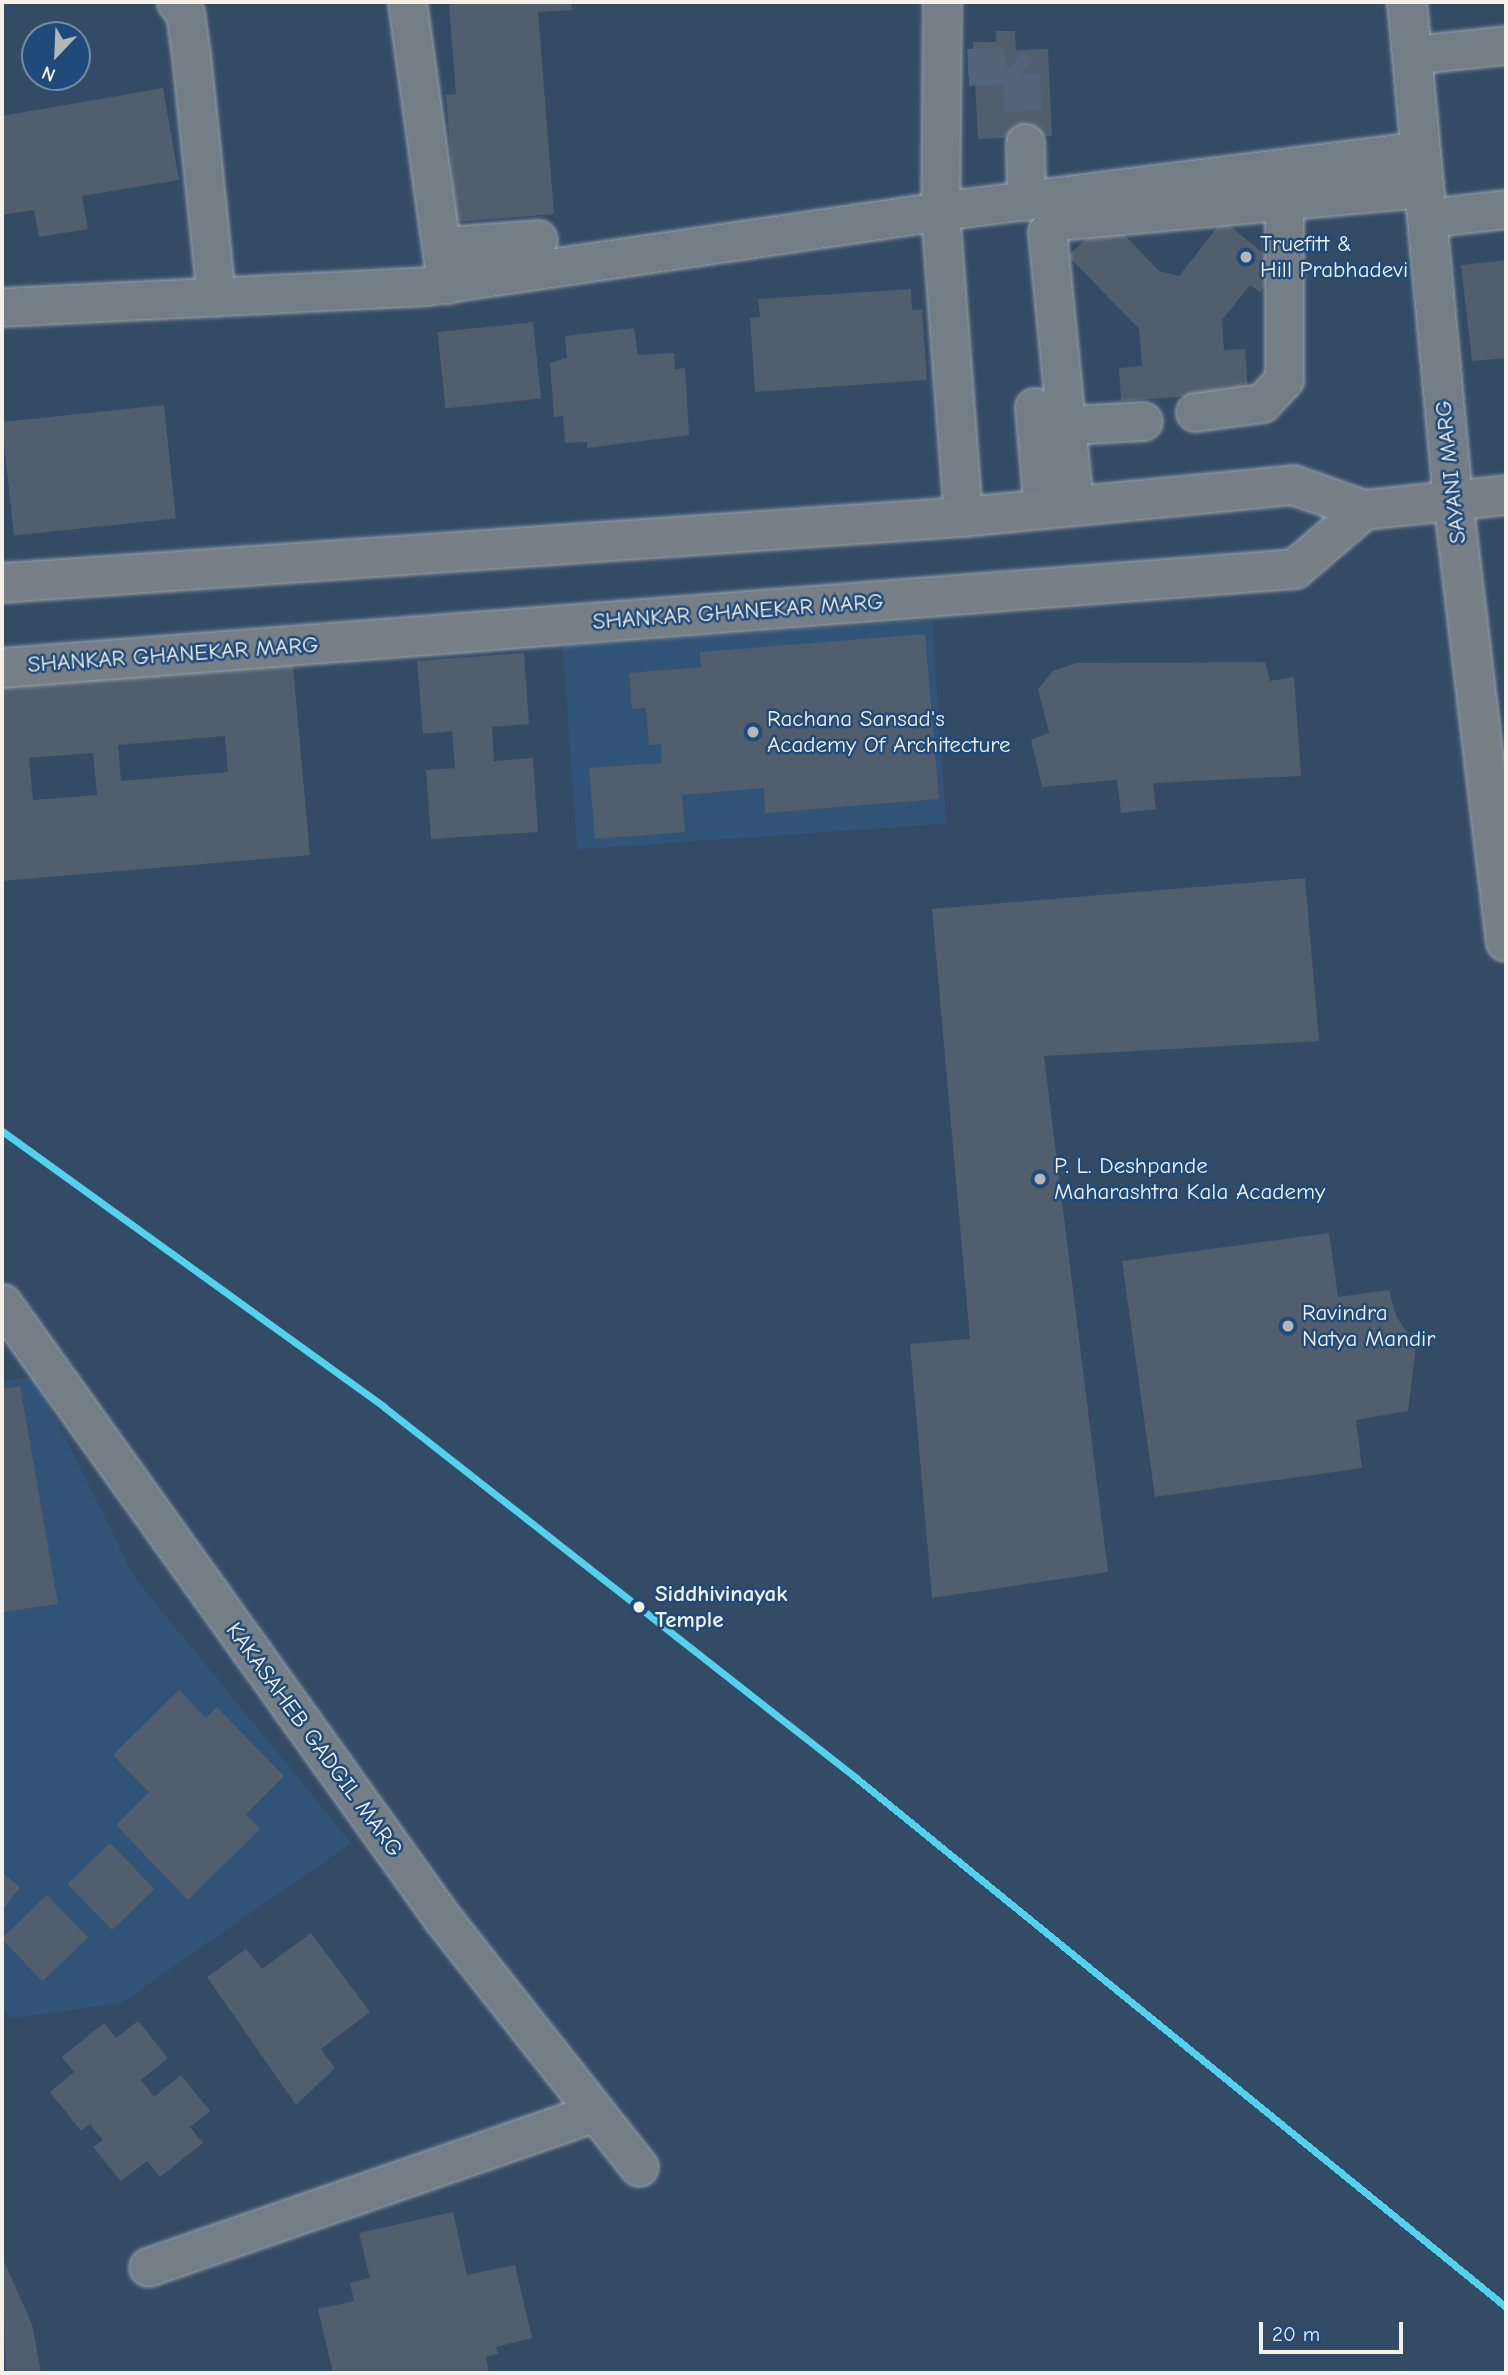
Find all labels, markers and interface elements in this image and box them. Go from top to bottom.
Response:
north arrow [21,21,91,91]
text: N [39,61,59,86]
place label: Truefitt & Hill Prabhadevi [1260,230,1408,284]
marker: Truefitt & Hill Prabhadevi [1238,249,1254,265]
street label: SAYANI MARG [1430,399,1472,545]
street label: SHANKAR GHANEKAR MARG [592,588,884,636]
street label: SHANKAR GHANEKAR MARG [27,631,319,679]
place label: Rachana Sansad's Academy Of Architecture [767,705,1010,759]
marker: Rachana Sansad's Academy Of Architecture [745,724,761,740]
place label: P. L. Deshpande Maharashtra Kala Academy [1054,1152,1325,1206]
marker: P. L. Deshpande Maharashtra Kala Academy [1032,1171,1048,1187]
place label: Ravindra Natya Mandir [1302,1299,1435,1353]
marker: Ravindra Natya Mandir [1280,1318,1296,1334]
place label: Siddhivinayak Temple [655,1580,787,1634]
marker: Siddhivinayak Temple [629,1597,649,1617]
street label: KAKASAHEB GADGIL MARG [220,1618,408,1862]
scale bar [1263,2308,1406,2352]
text: 20 m [1272,2322,1320,2346]

